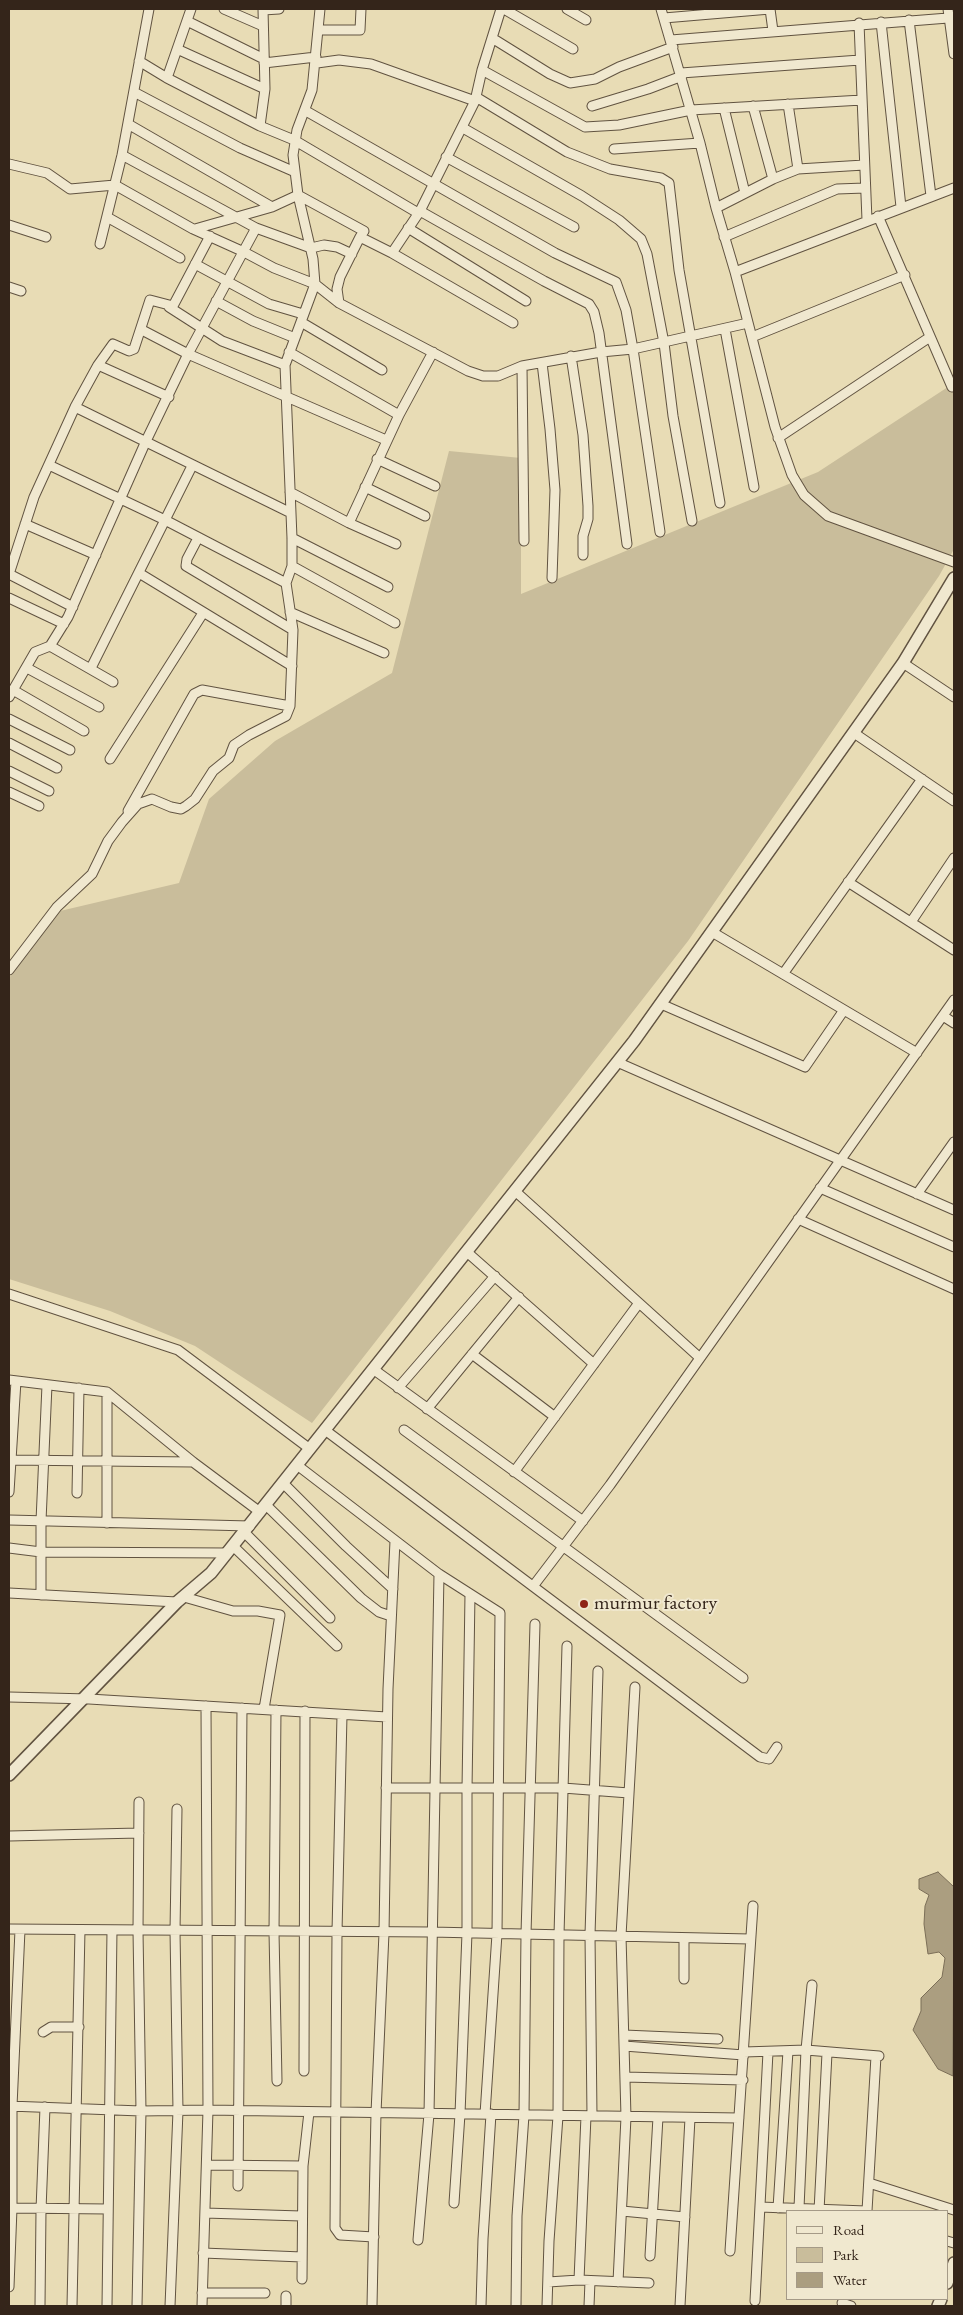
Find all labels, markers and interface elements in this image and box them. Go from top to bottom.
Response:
place label: murmur factory [594,1592,717,1616]
marker: murmur factory [578,1598,590,1610]
legend [786,2210,948,2300]
text: Road [833,2220,864,2239]
text: Park [833,2245,859,2264]
text: Water [833,2270,867,2289]

